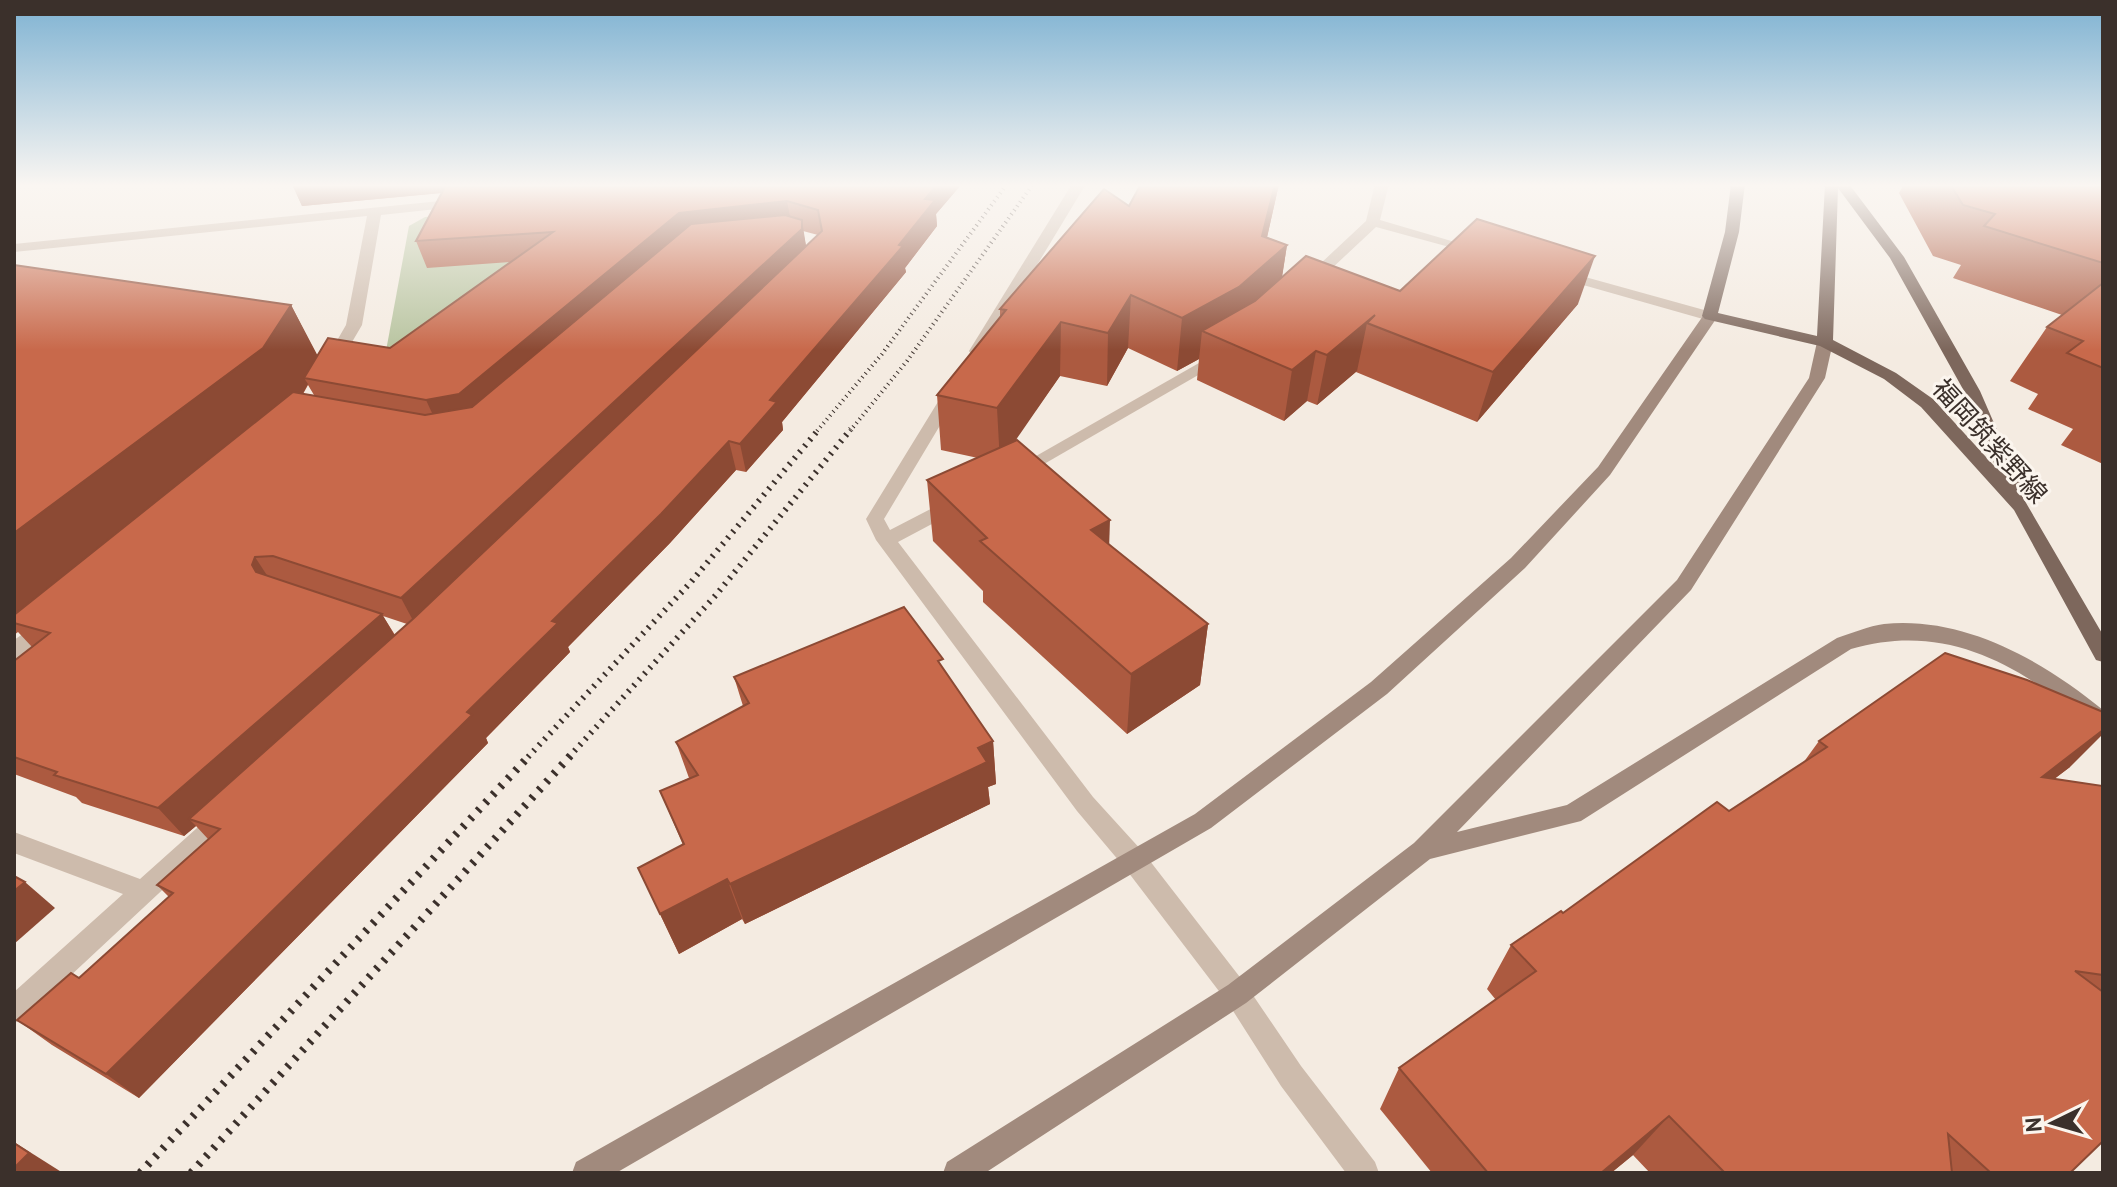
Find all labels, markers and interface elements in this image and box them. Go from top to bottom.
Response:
street label: 福岡筑紫野線 [1926,372,2055,510]
north arrow [2013,1083,2093,1163]
text: N [2018,1116,2048,1133]

